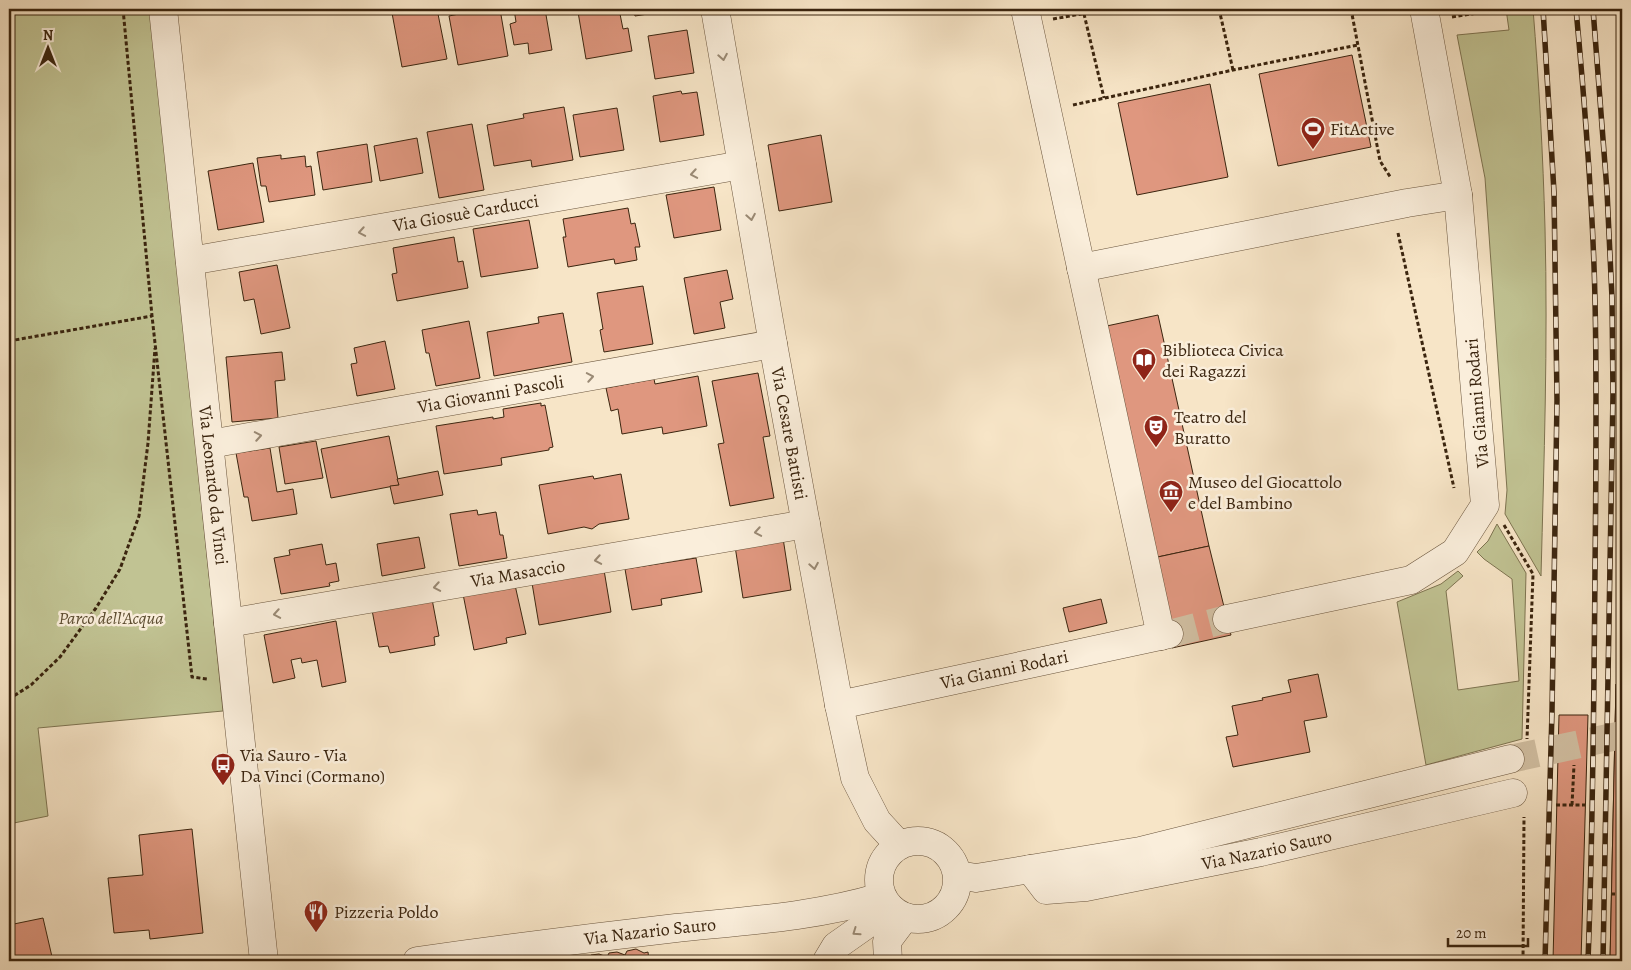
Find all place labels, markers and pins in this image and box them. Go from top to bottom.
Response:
sports icon: FitActive [1300,116,1326,150]
place label: FitActive [1330,117,1395,141]
place label: Biblioteca Civica dei Ragazzi [1162,338,1284,383]
library icon: Biblioteca Civica dei Ragazzi [1131,347,1157,381]
place label: Teatro del Buratto [1174,405,1247,450]
theatre icon: Teatro del Buratto [1143,414,1169,448]
place label: Museo del Giocattolo e del Bambino [1188,470,1342,515]
museum icon: Museo del Giocattolo e del Bambino [1158,479,1184,513]
place label: Via Sauro - Via Da Vinci (Cormano) [239,743,385,788]
bus stop icon: Via Sauro - Via Da Vinci (Cormano) [210,752,236,786]
restaurant icon: Pizzeria Poldo [303,899,329,933]
place label: Pizzeria Poldo [334,900,438,924]

